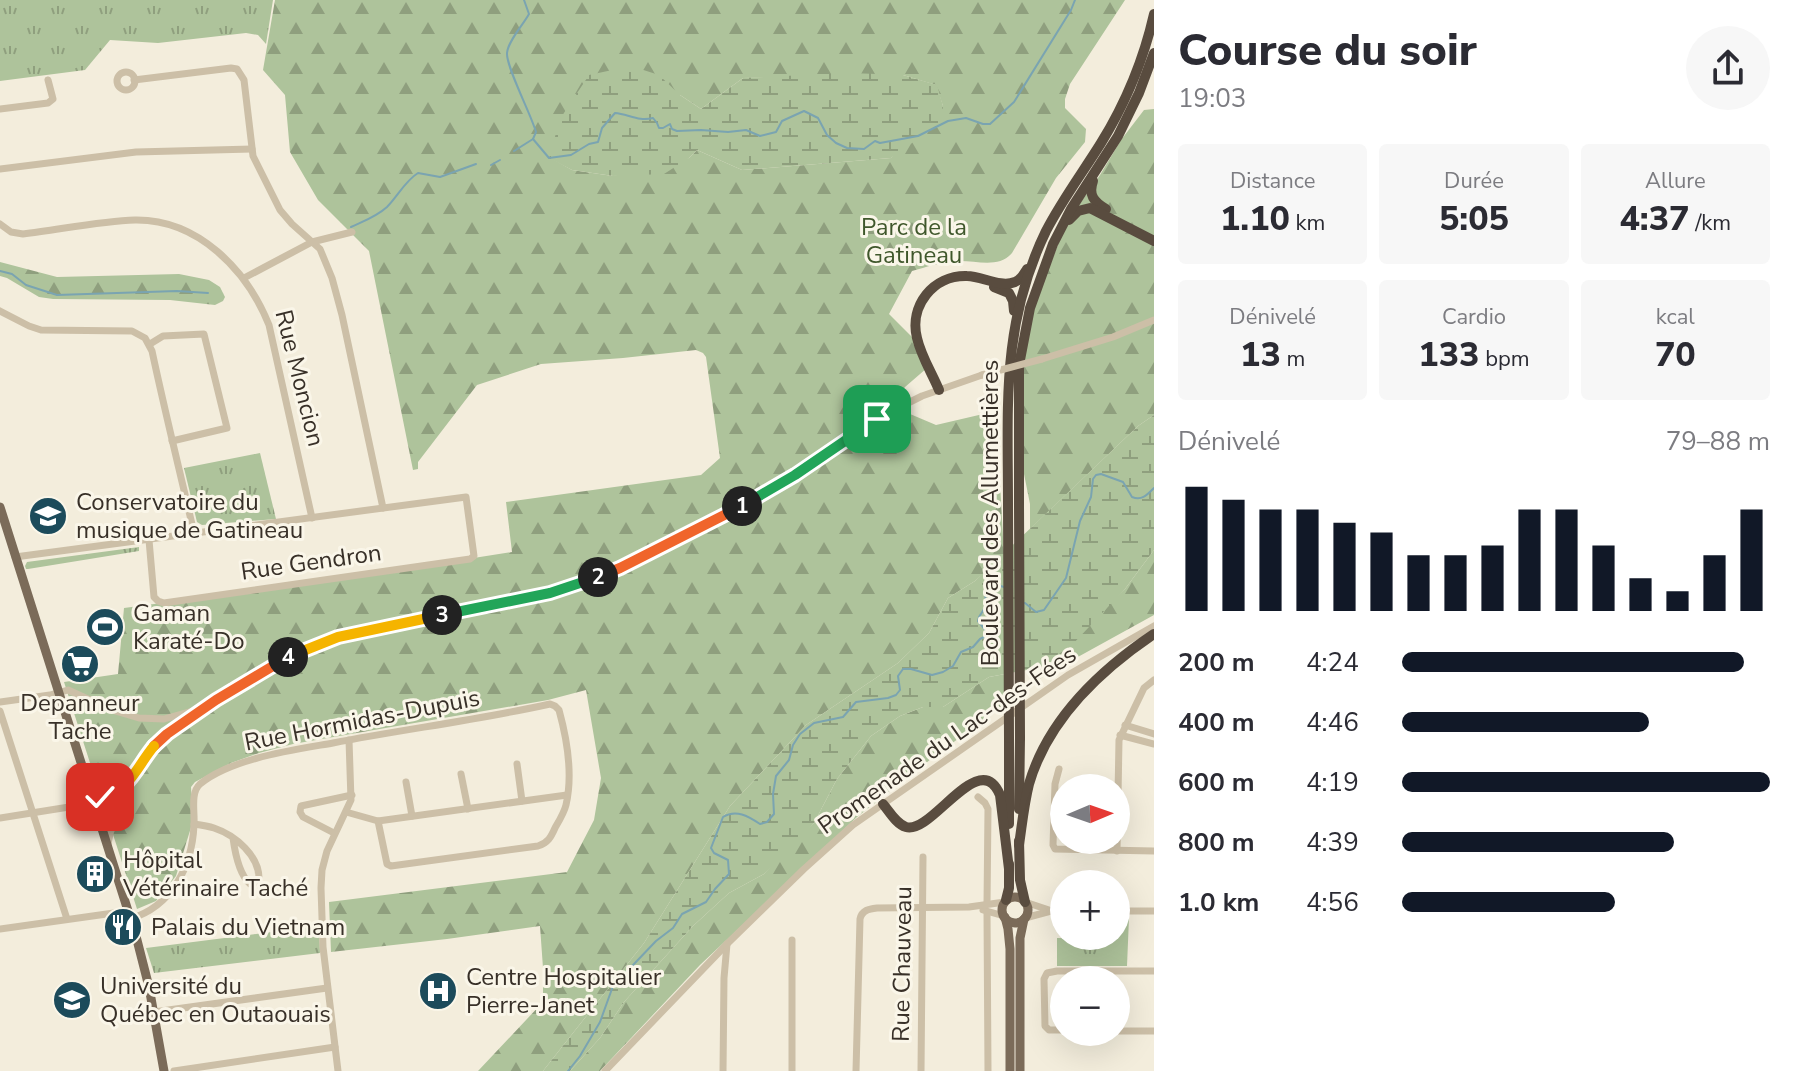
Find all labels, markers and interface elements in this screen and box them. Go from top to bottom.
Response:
text: Course du soir [1178,21,1477,81]
button: share [1686,26,1770,110]
text: 19:03 [1178,81,1246,116]
text: Distance [1230,166,1315,196]
text: Durée [1444,166,1504,196]
text: Allure [1645,166,1706,196]
text: 1.10 [1220,196,1290,242]
text: 5:05 [1439,196,1509,242]
text: 4:37 [1619,196,1690,242]
text: km [1290,208,1325,238]
text: /km [1690,208,1731,238]
park label: Parc de la Gatineau [861,211,967,271]
text: Dénivelé [1229,302,1316,332]
text: Cardio [1442,302,1506,332]
text: kcal [1656,302,1695,332]
street label: Rue Moncion [268,306,332,450]
text: 13 [1240,332,1281,378]
text: 133 [1418,332,1480,378]
text: 70 [1655,332,1696,378]
text: m [1281,344,1305,374]
text: bpm [1480,344,1530,374]
street label: Boulevard des Allumettières [974,360,1006,666]
pin [843,385,911,453]
icon: arrive [855,397,899,441]
text: Dénivelé [1178,424,1280,459]
text: 79–88 m [1666,424,1770,459]
place label: Conservatoire du musique de Gatineau [76,486,303,546]
pin: 1 [722,486,762,526]
text: 1 [735,491,749,521]
school or university icon: Conservatoire du musique de Gatineau [27,495,69,537]
street label: Rue Gendron [239,536,383,588]
pin: 2 [578,557,618,597]
text: 2 [591,562,605,592]
pin: 3 [422,595,462,635]
place label: Gaman Karaté-Do [133,597,245,657]
text: 3 [435,600,449,630]
sports icon: Gaman Karaté-Do [84,606,126,648]
pin: 4 [268,637,308,677]
street label: Promenade du Lac-des-Fées [812,638,1082,842]
text: 4 [281,642,295,672]
supermarket icon: Depanneur Tache [59,643,101,685]
text: 200 m [1178,645,1255,680]
text: 4:24 [1306,645,1359,680]
street label: Rue Hormidas-Dupuis [242,681,482,759]
place label: Depanneur Tache [20,687,140,747]
text: 400 m [1178,705,1255,740]
text: 4:46 [1306,705,1359,740]
pin [66,763,134,831]
text: 600 m [1178,765,1255,800]
text: 4:19 [1306,765,1359,800]
north arrow [1050,774,1130,854]
map controls [1050,774,1130,1046]
icon: check [78,775,122,819]
text: 800 m [1178,825,1255,860]
text: 4:39 [1306,825,1359,860]
place label: Hôpital Vétérinaire Taché [122,844,308,904]
building icon: Hôpital Vétérinaire Taché [74,853,116,895]
button: + [1050,870,1130,950]
text: 1.0 km [1178,885,1259,920]
text: 4:56 [1306,885,1359,920]
street label: Rue Chauveau [885,886,919,1042]
restaurant icon: Palais du Vietnam [102,906,144,948]
place label: Palais du Vietnam [151,911,345,943]
place label: Centre Hospitalier Pierre-Janet [466,961,662,1021]
button: − [1050,966,1130,1046]
place label: Université du Québec en Outaouais [100,970,331,1030]
hospital icon: Centre Hospitalier Pierre-Janet [417,970,459,1012]
school or university icon: Université du Québec en Outaouais [51,979,93,1021]

